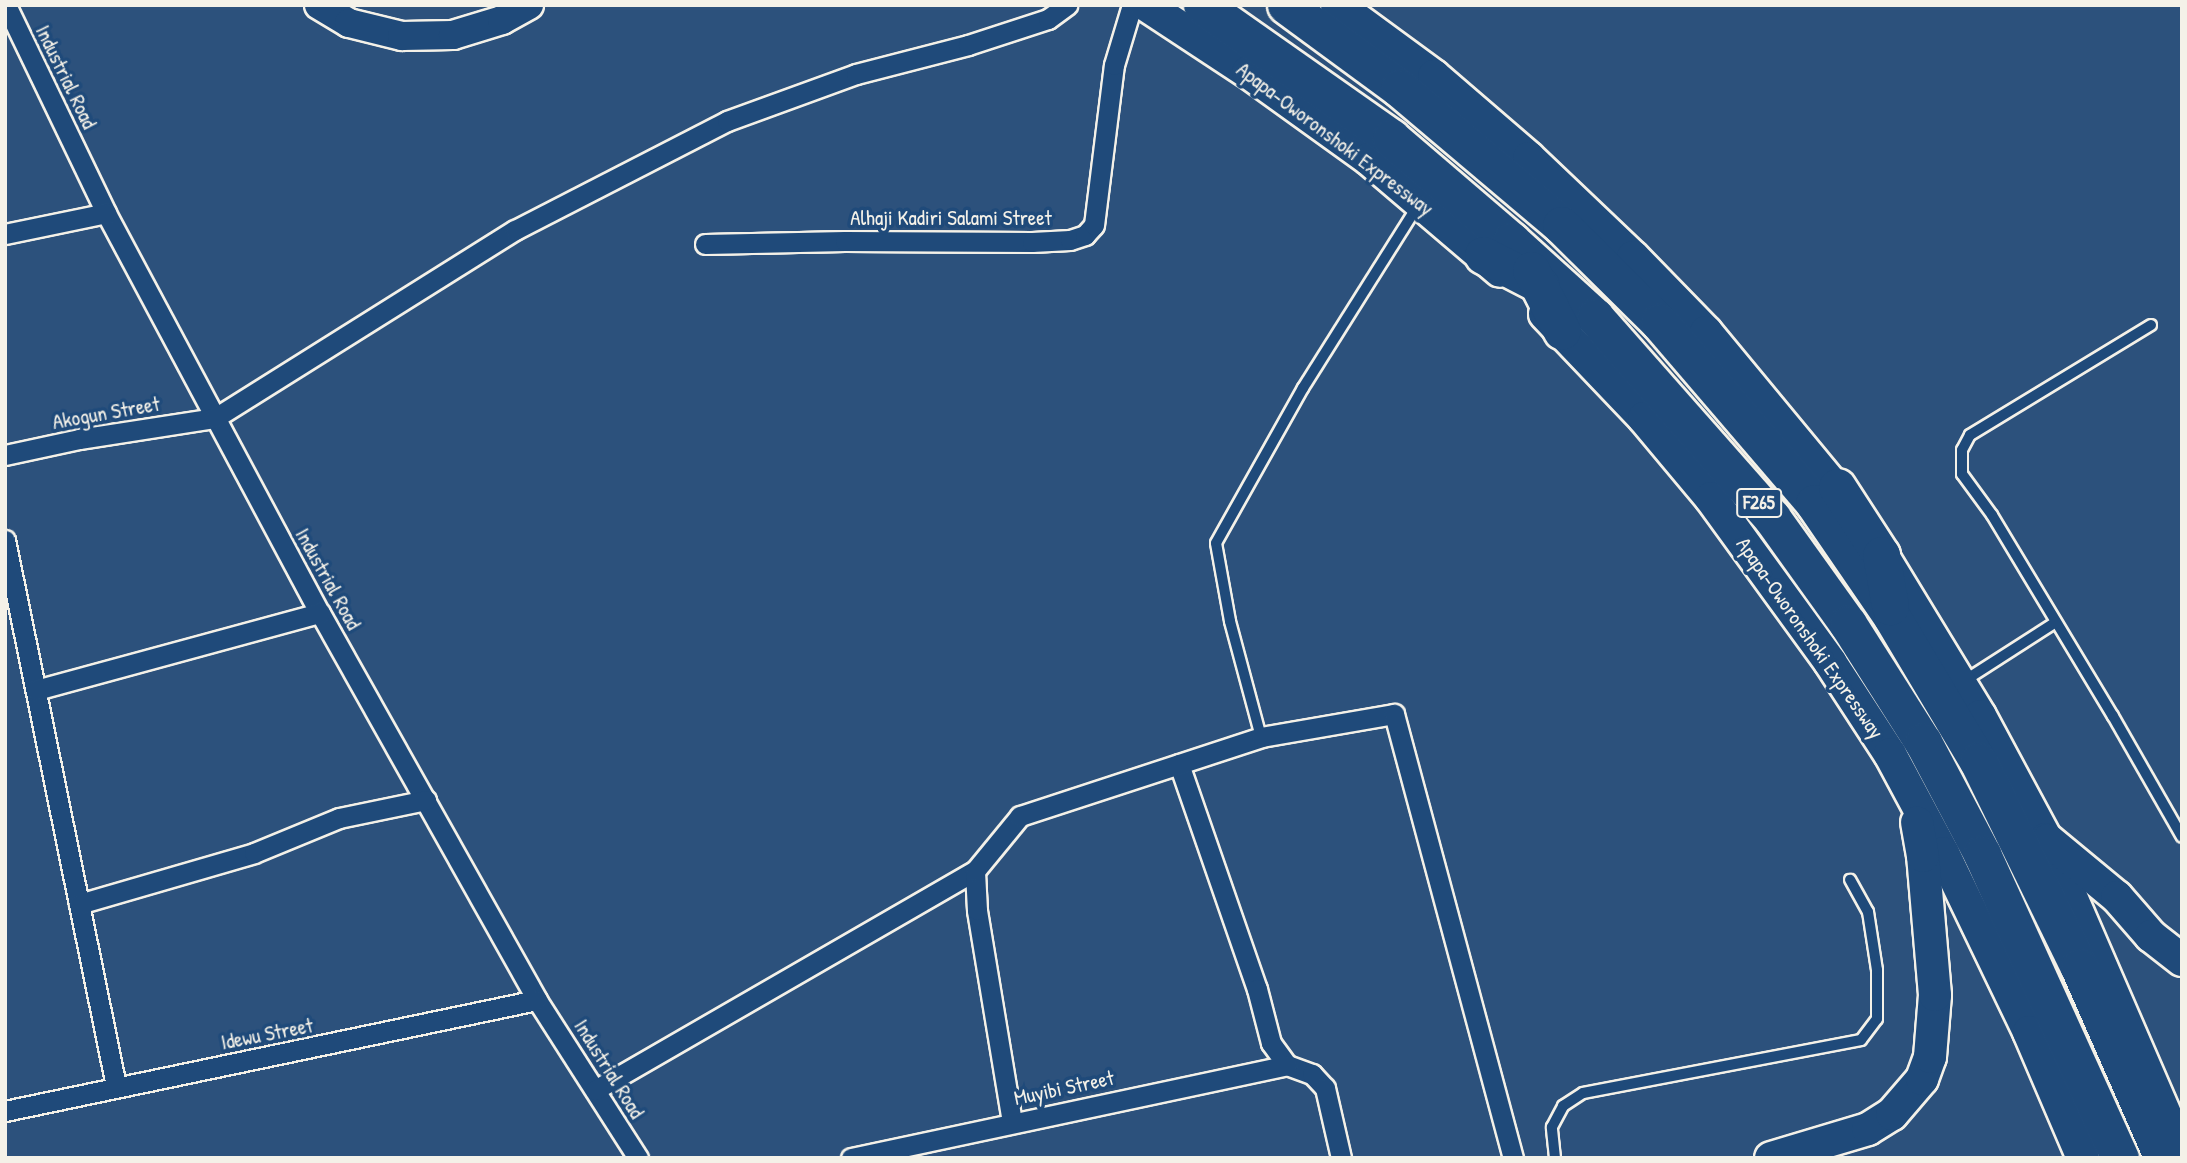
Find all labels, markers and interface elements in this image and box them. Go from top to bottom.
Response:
street label: Industrial Road [30,21,102,133]
street label: Apapa-Oworonshoki Expressway [1232,57,1438,221]
street label: Alhaji Kadiri Salami Street [850,205,1052,231]
street label: Akogun Street [50,391,162,435]
road number: F265 [1734,488,1784,518]
street label: Industrial Road [290,524,366,634]
street label: Apapa-Oworonshoki Expressway [1731,533,1889,743]
street label: Idewu Street [219,1013,315,1055]
street label: Industrial Road [569,1015,649,1123]
street label: Muyibi Street [1012,1065,1116,1111]

